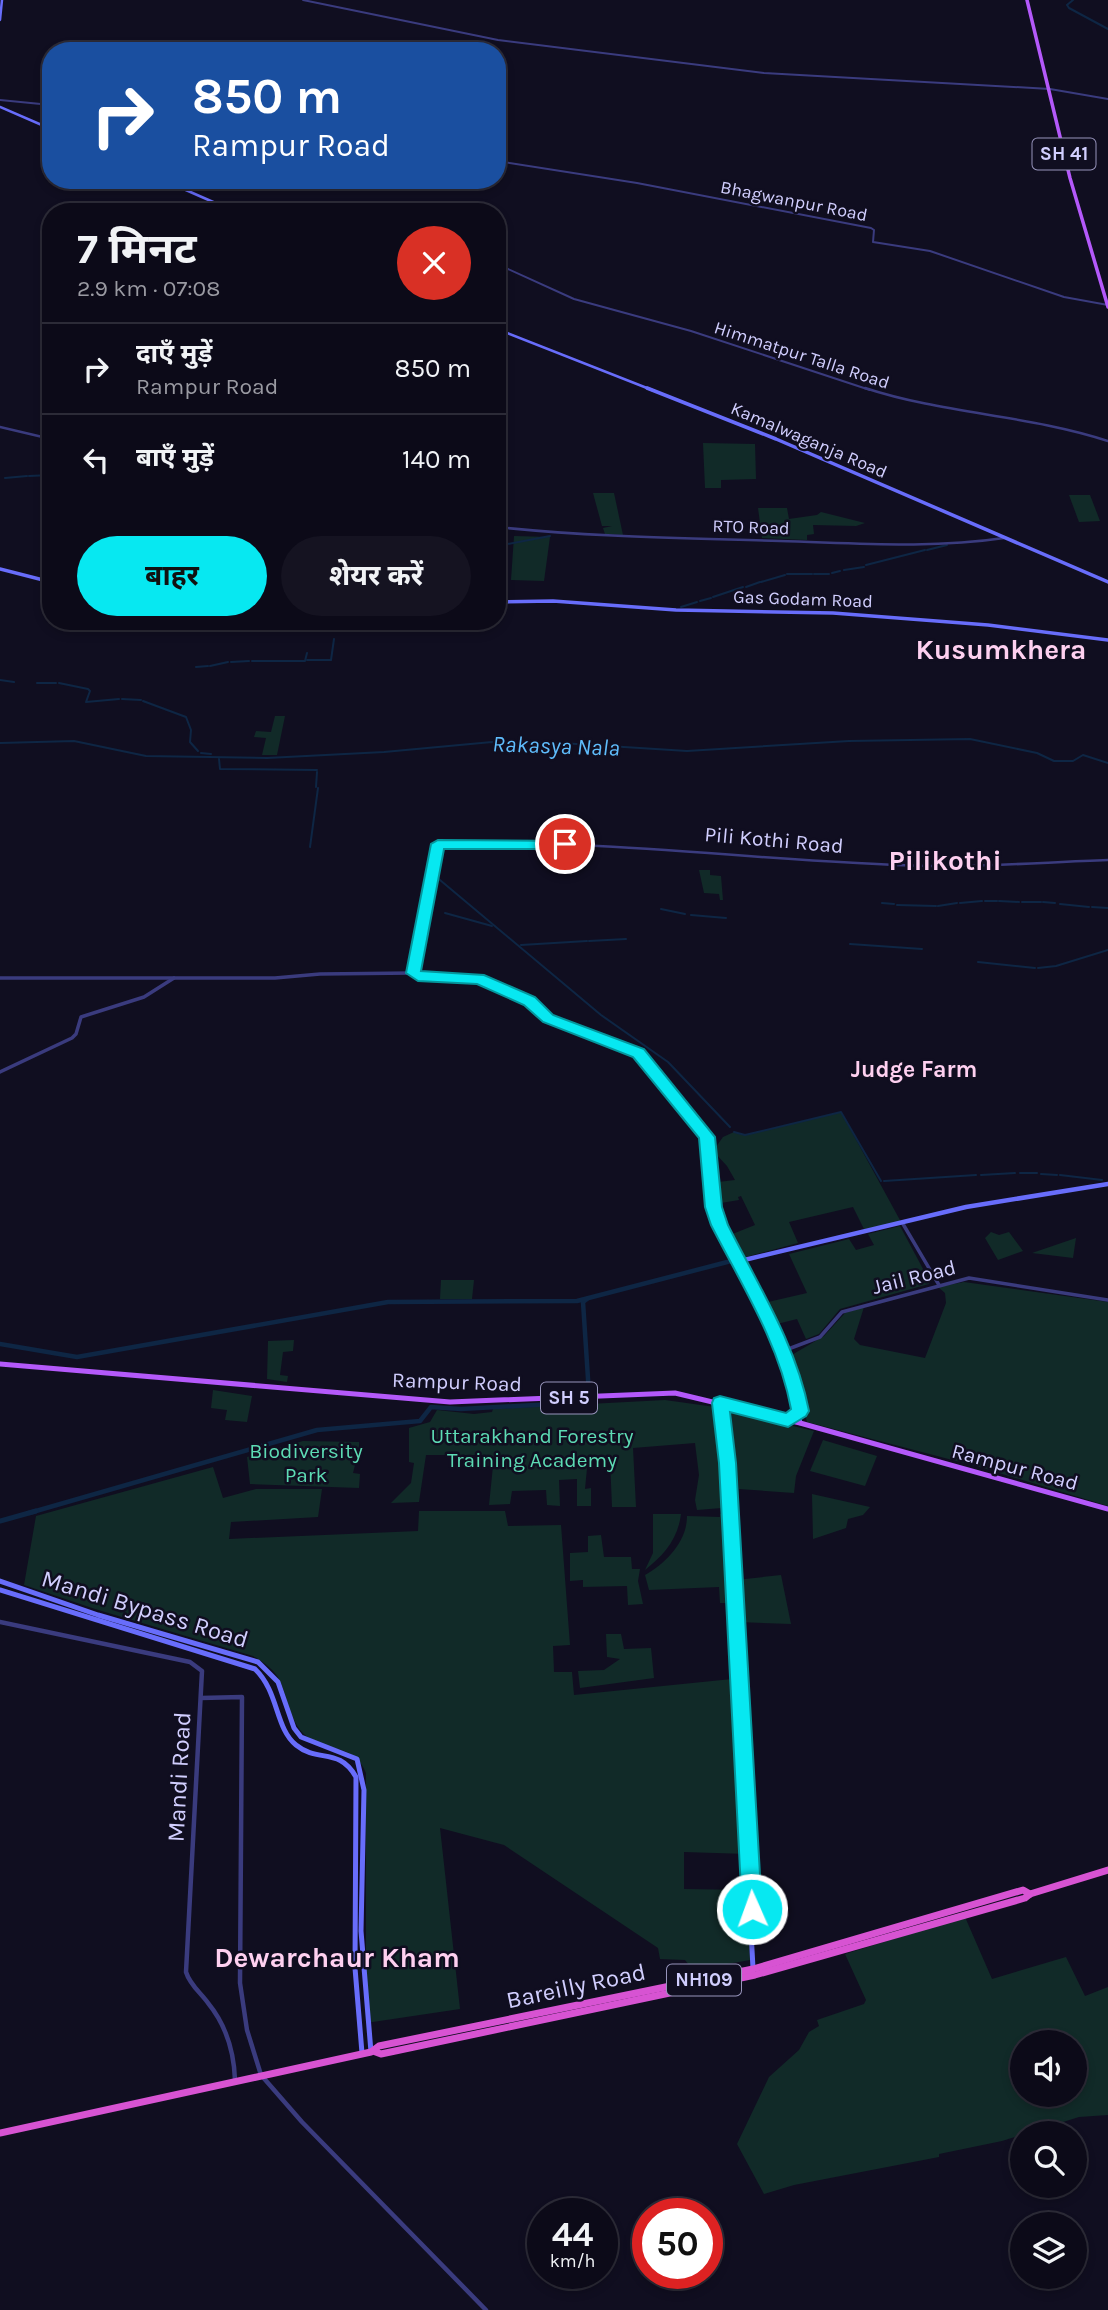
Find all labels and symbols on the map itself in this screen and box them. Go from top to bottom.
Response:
road number: SH 41 [1032,138,1096,170]
street label: Bhagwanpur Road [718,176,870,226]
street label: Himmatpur Talla Road [712,316,892,394]
street label: Kamalwaganja Road [727,397,891,483]
street label: RTO Road [712,515,790,539]
street label: Gas Godam Road [733,586,873,612]
district label: Kusumkhera [916,633,1086,666]
water label: Rakasya Nala [492,730,620,762]
pin [535,814,595,874]
street label: Pili Kothi Road [704,822,844,858]
district label: Pilikothi [888,844,1002,877]
district label: Judge Farm [851,1056,977,1083]
street label: Jail Road [870,1255,958,1299]
street label: Rampur Road [392,1368,522,1396]
road number: SH 5 [541,1382,597,1414]
park label: Uttarakhand Forestry Training Academy [431,1424,634,1472]
park label: Biodiversity Park [249,1439,363,1487]
street label: Rampur Road [949,1439,1081,1495]
street label: Mandi Bypass Road [38,1564,252,1654]
street label: Mandi Road [162,1711,196,1843]
position arrow [715,1872,789,1946]
district label: Dewarchaur Kham [214,1941,460,1974]
street label: Bareilly Road [504,1958,648,2014]
road number: NH109 [667,1964,741,1996]
speed limit sign: 50 [632,2198,723,2289]

